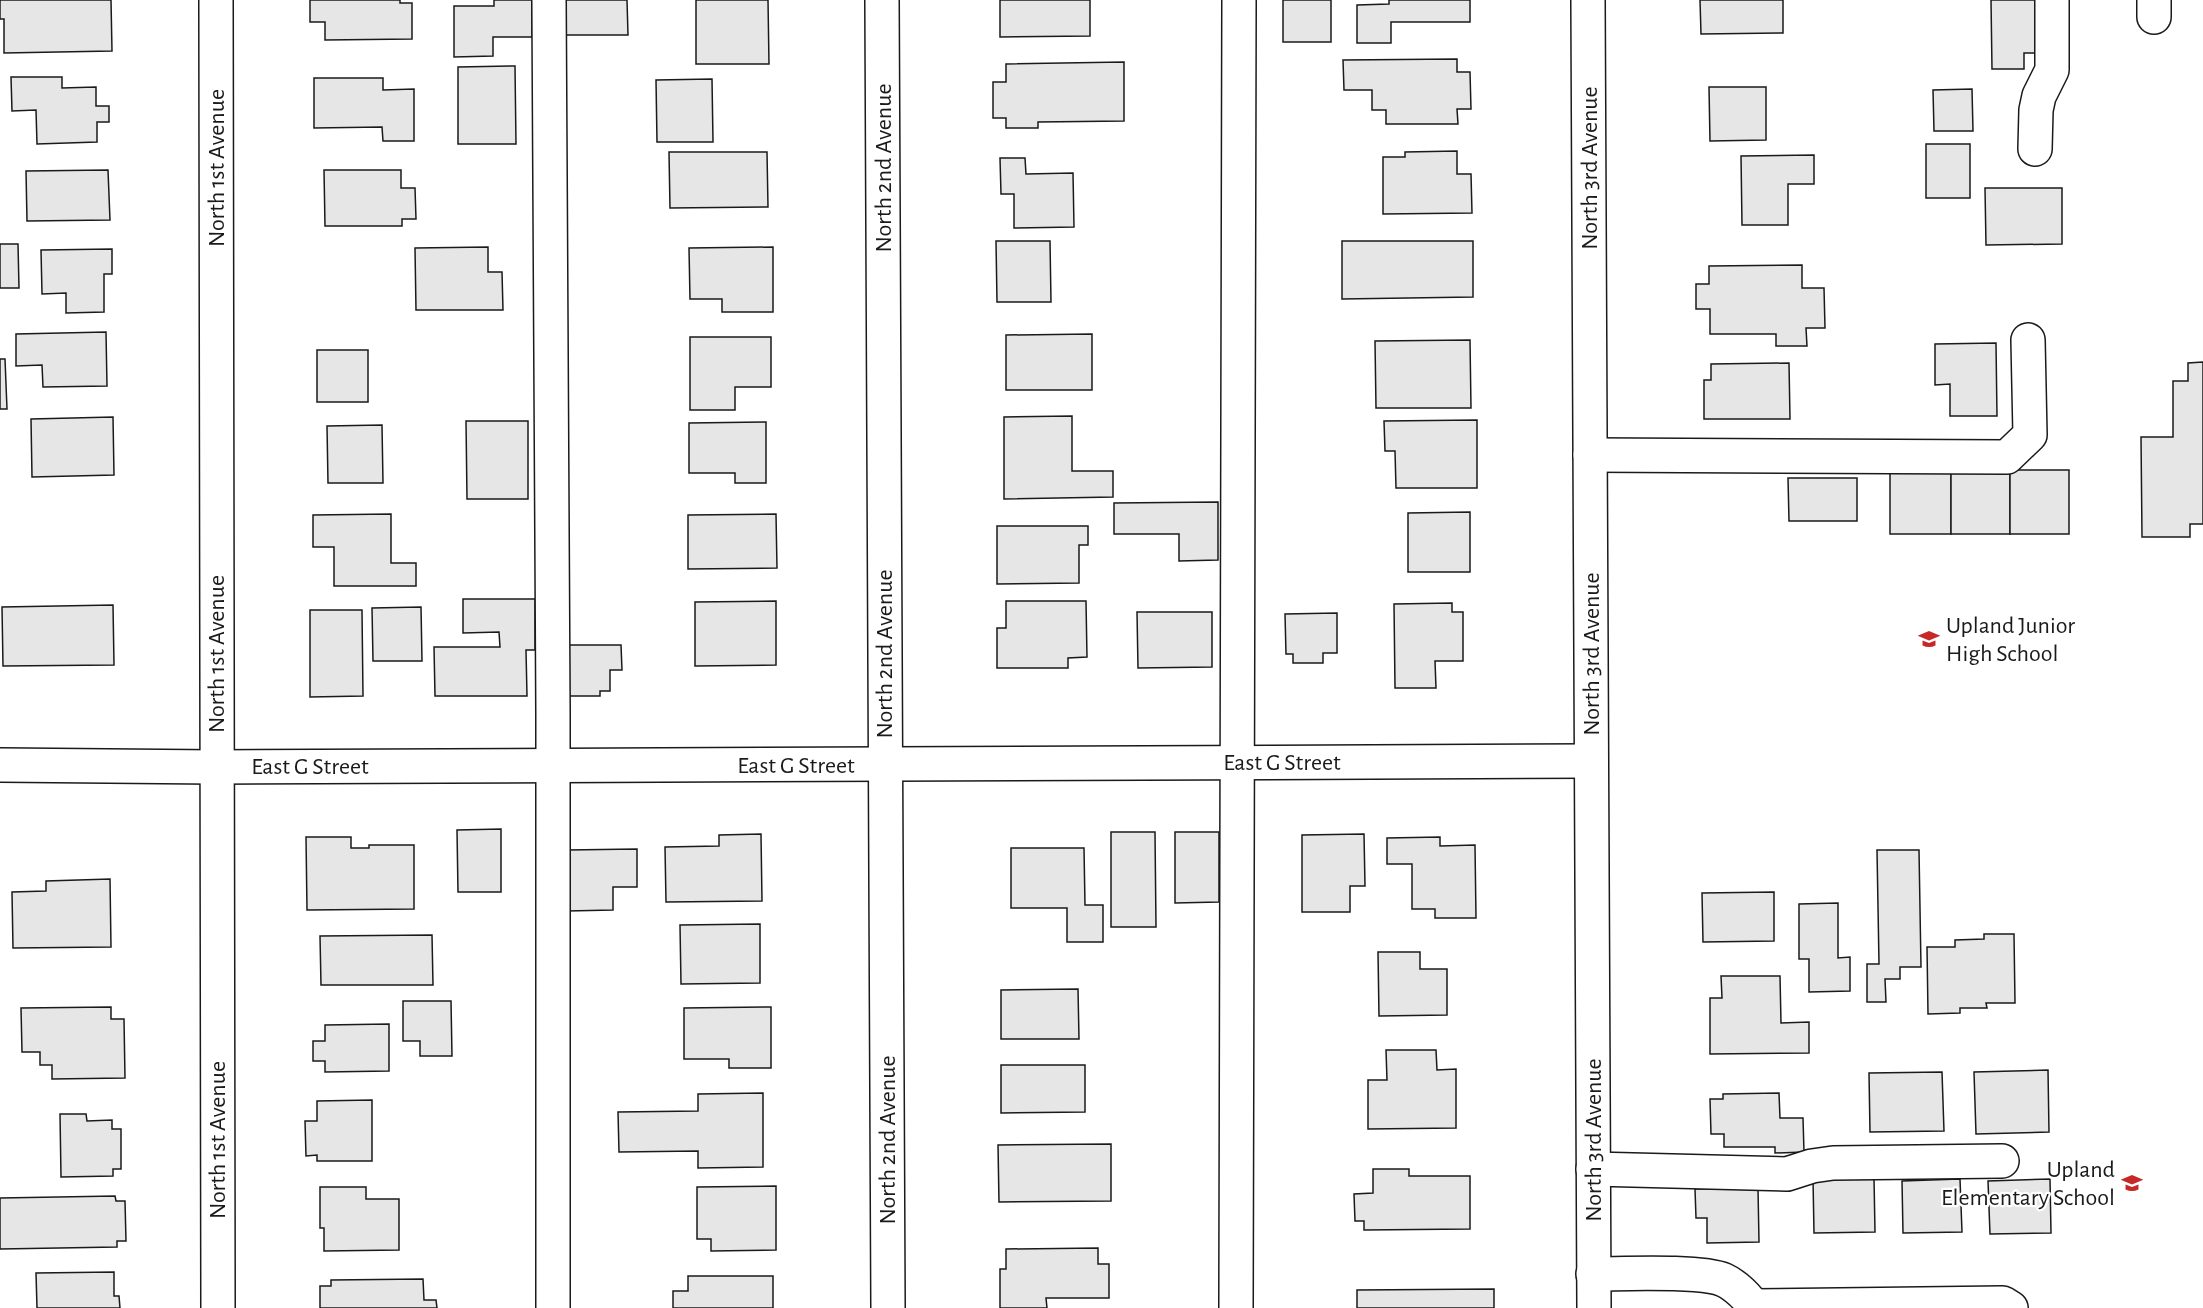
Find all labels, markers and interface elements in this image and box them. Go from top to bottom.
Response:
street label: North 2nd Avenue [872,84,896,252]
street label: North 3rd Avenue [1578,86,1602,250]
street label: North 1st Avenue [205,89,229,247]
street label: North 2nd Avenue [873,570,897,738]
street label: North 3rd Avenue [1580,572,1604,736]
street label: North 1st Avenue [205,575,229,733]
place label: Upland Junior High School [1946,614,2075,666]
school or university icon: Upland Junior High School [1917,627,1941,651]
street label: East G Street [1223,751,1341,775]
street label: East G Street [737,754,855,778]
street label: East G Street [251,755,369,779]
street label: North 2nd Avenue [876,1056,900,1224]
street label: North 3rd Avenue [1582,1058,1606,1222]
street label: North 1st Avenue [206,1061,230,1219]
place label: Upland Elementary School [1941,1158,2115,1210]
school or university icon: Upland Elementary School [2120,1171,2144,1195]

